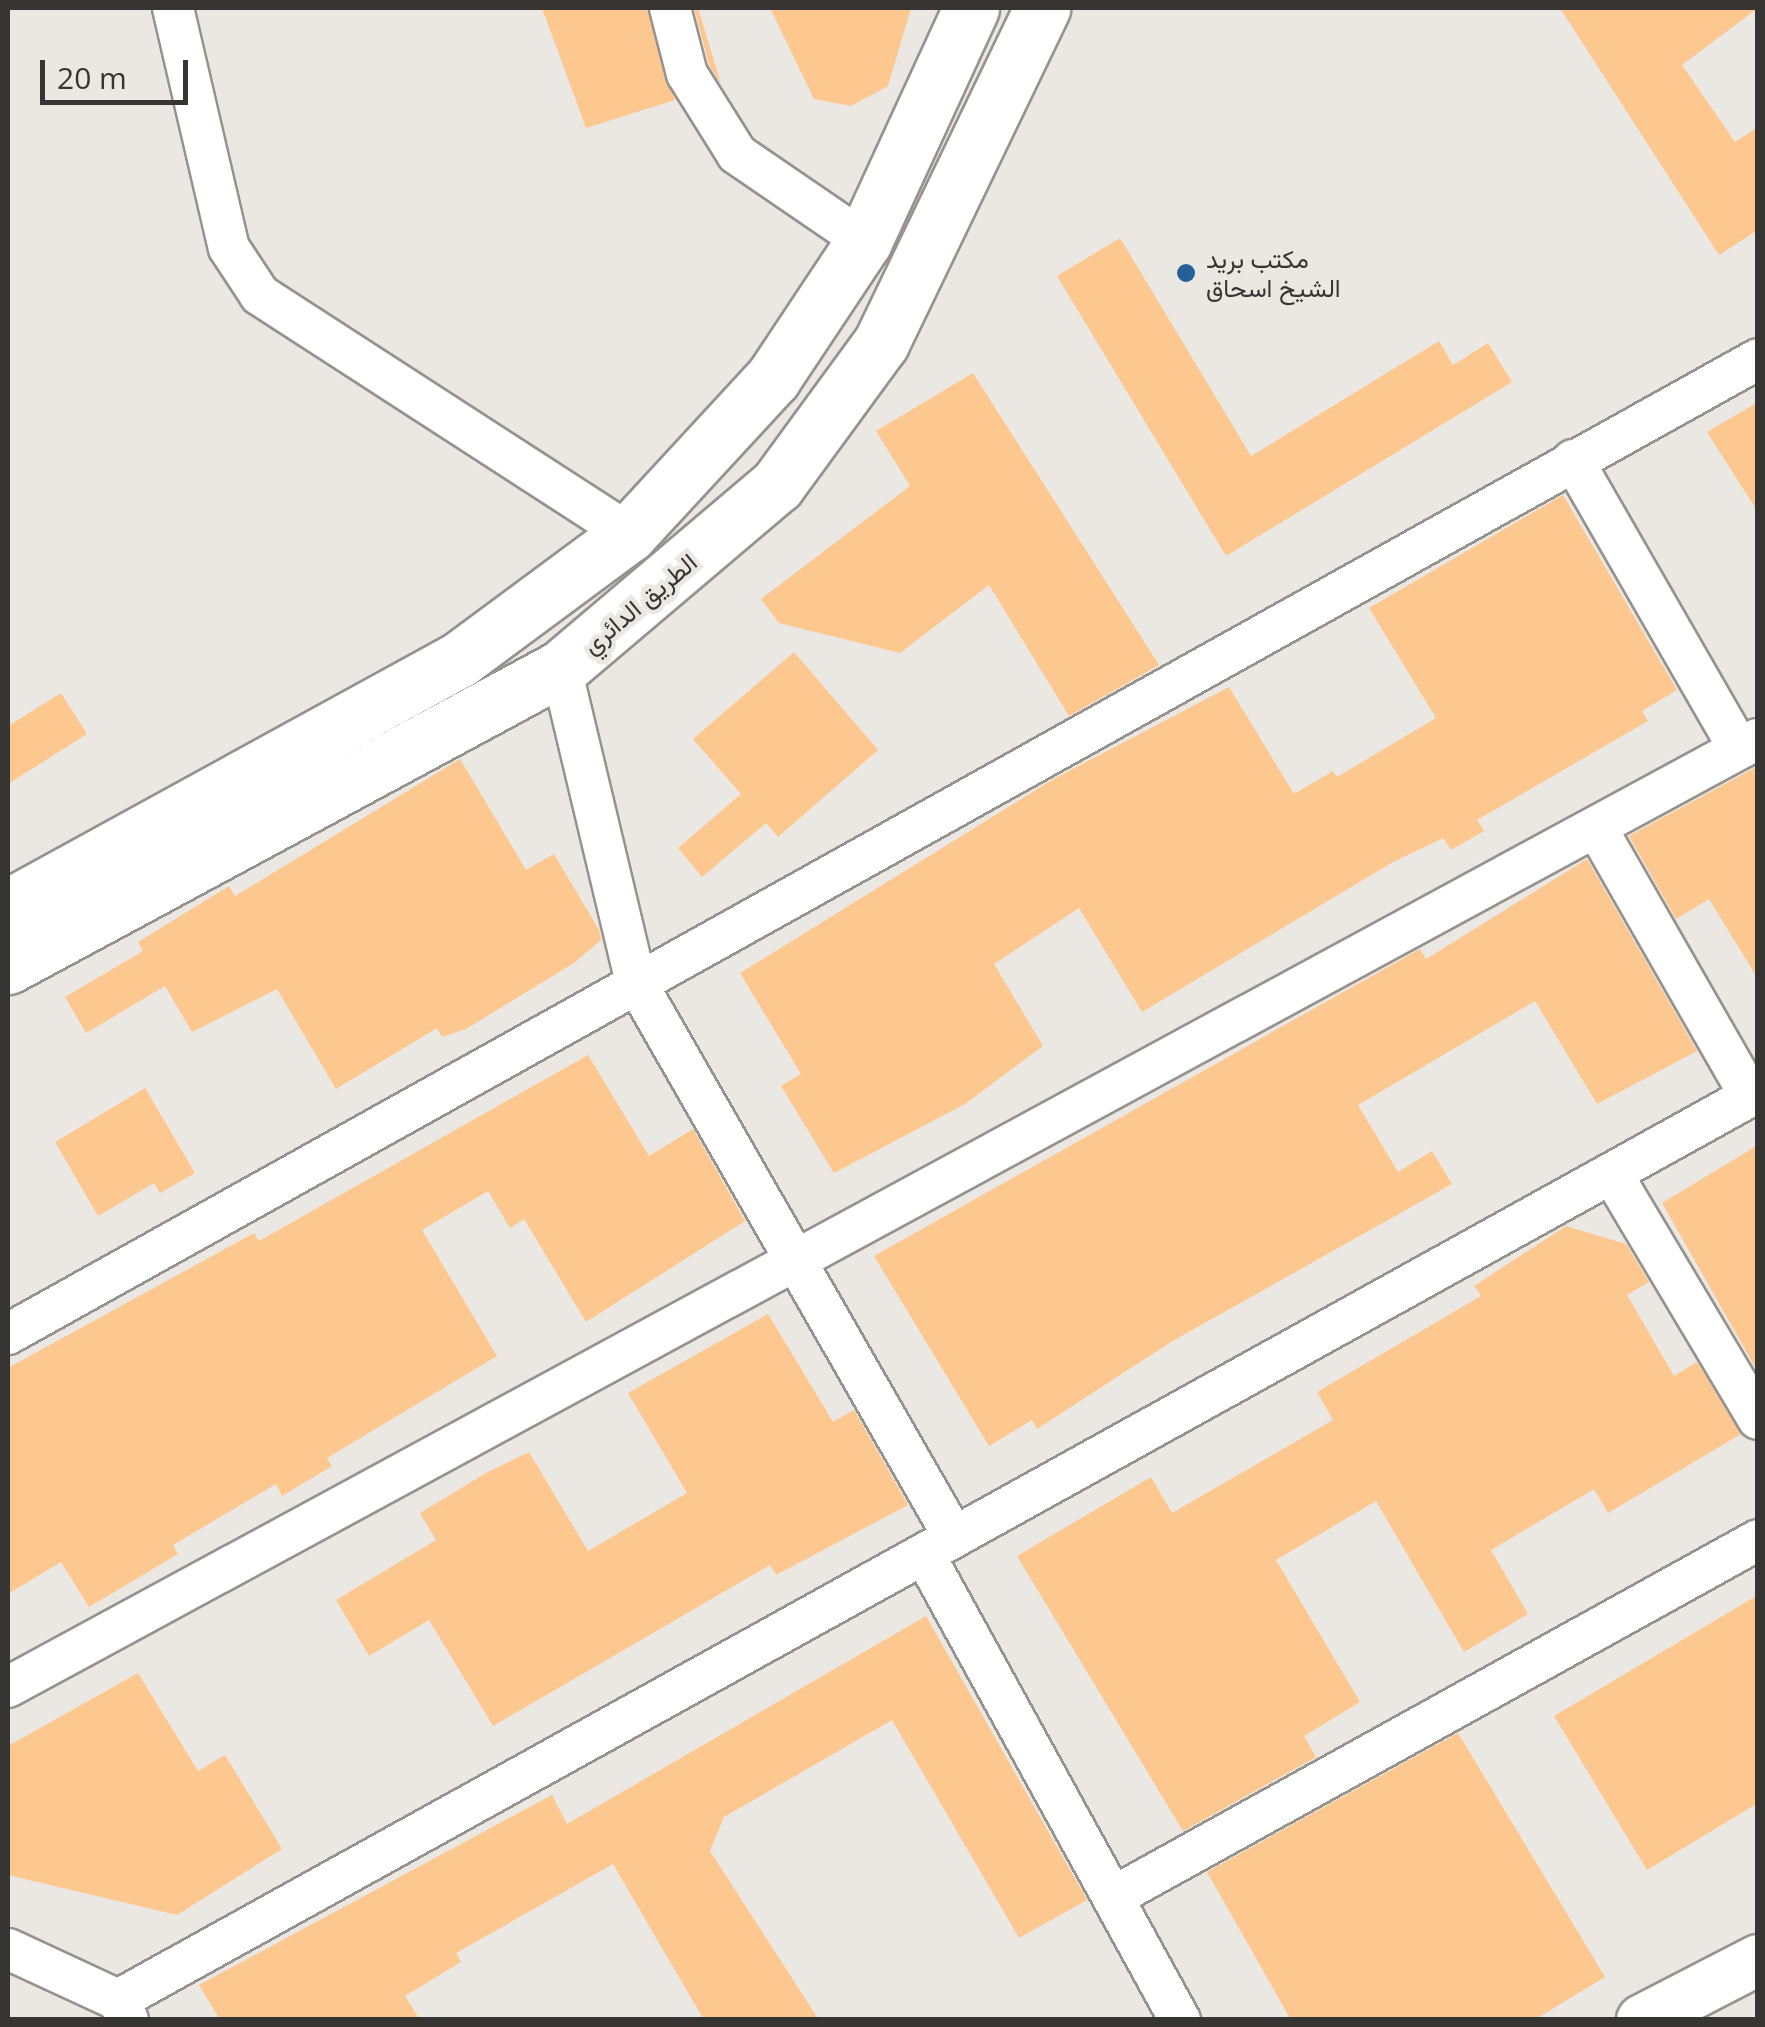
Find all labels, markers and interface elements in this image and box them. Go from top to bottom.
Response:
scale bar [45,40,192,102]
text: 20 m [57,57,127,98]
place label: مكتب بريد الشيخ اسحاق [1206,244,1341,303]
marker: مكتب بريد الشيخ اسحاق [1175,262,1197,284]
street label: الطريق الدائري [576,546,702,660]

